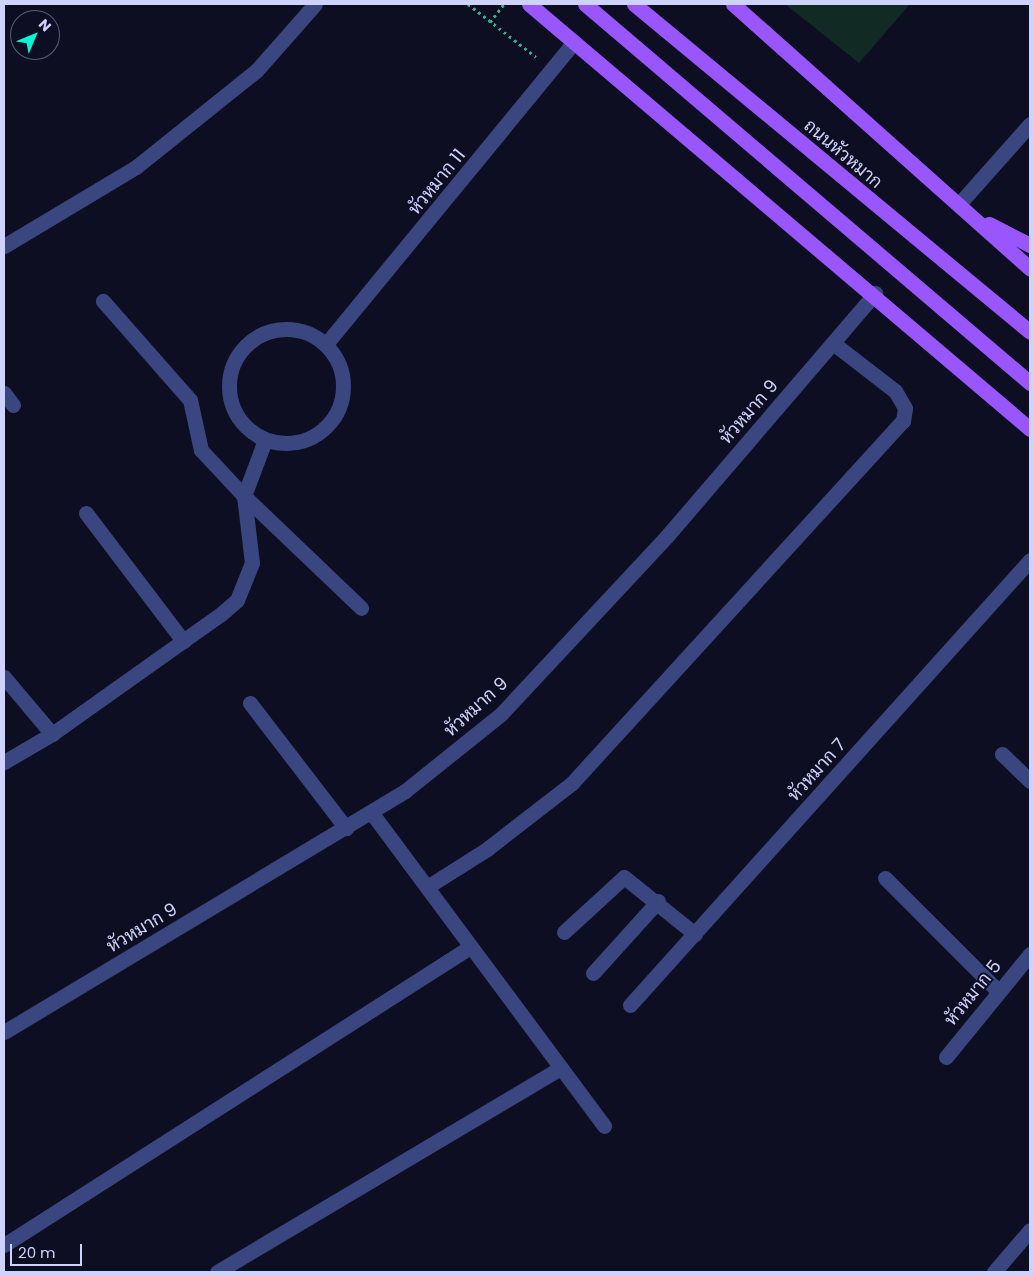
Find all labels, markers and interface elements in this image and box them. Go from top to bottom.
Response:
north arrow [10,10,60,60]
text: N [34,14,56,36]
street label: ถนนหัวหมาก [799,115,887,193]
street label: หัวหมาก 11 [404,145,470,219]
street label: หัวหมาก 9 [715,375,783,449]
street label: หัวหมาก 9 [440,673,512,741]
street label: หัวหมาก 7 [783,734,851,806]
street label: หัวหมาก 9 [103,899,181,957]
street label: หัวหมาก 5 [940,956,1006,1030]
scale bar [12,1234,85,1266]
text: 20 m [18,1242,56,1263]

